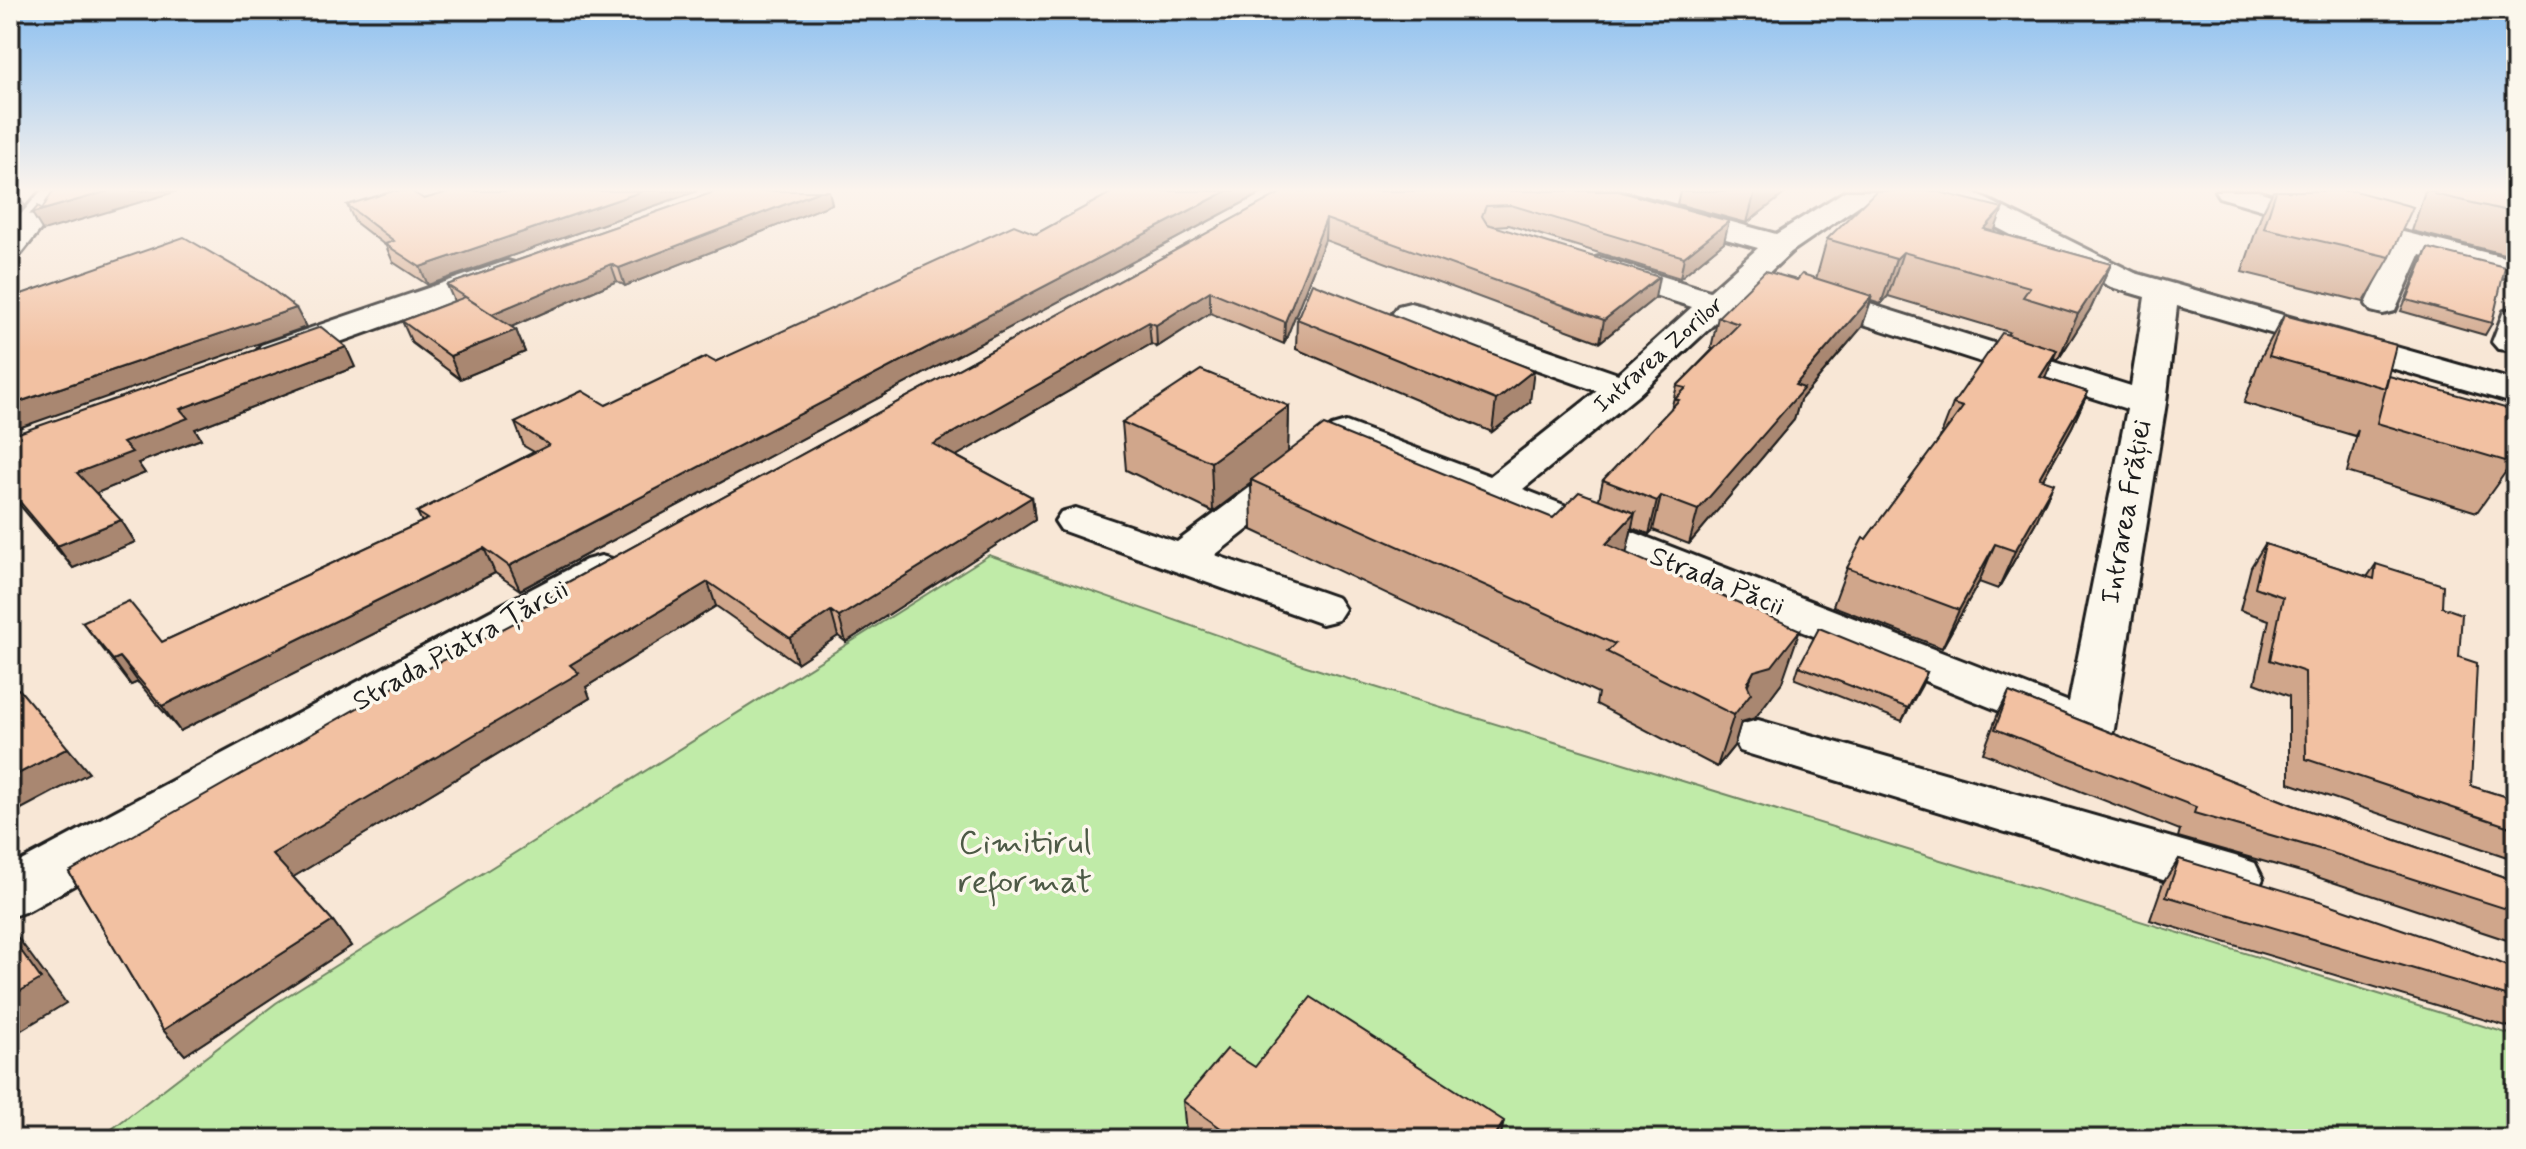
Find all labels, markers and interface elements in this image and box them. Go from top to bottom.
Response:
street label: Intrarea Zorilor [1587,290,1731,420]
street label: Intrarea Frăției [2093,417,2161,607]
street label: Strada Păcii [1644,538,1790,626]
street label: Strada Piatra Țărcii [346,571,576,721]
park label: Cimitirul reformat [958,821,1092,907]

